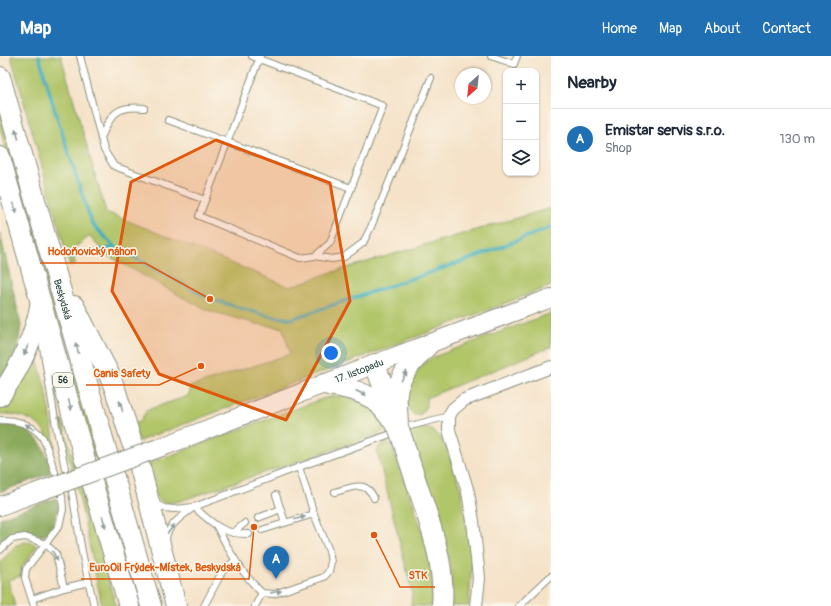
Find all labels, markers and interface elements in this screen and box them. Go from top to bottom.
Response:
text: Map [20,16,51,40]
text: Home [602,20,637,37]
text: Map [659,20,682,37]
text: About [704,20,740,37]
text: Contact [762,20,811,37]
north arrow [455,68,491,104]
map controls [503,68,539,176]
button: + [503,68,539,104]
text: Nearby [567,72,616,93]
button: − [503,104,539,140]
text: Emistar servis s.r.o. [605,121,725,140]
one-way arrow [14,128,20,140]
text: A [576,131,584,147]
text: 130 m [779,131,815,147]
button: layers [503,140,539,176]
text: Shop [605,140,632,156]
one-way arrow [12,202,18,214]
callout: Hodoňovický náhon [40,240,145,263]
text: Hodoňovický náhon [48,245,136,258]
street label: Beskydská [51,278,74,322]
one-way arrow [74,342,80,354]
your location [321,343,341,363]
one-way arrow [23,345,29,356]
street label: 17. listopadu [333,356,385,386]
callout: Canis Safety [86,362,159,385]
text: Canis Safety [94,367,151,380]
one-way arrow [400,370,407,382]
road number: 56 [53,373,73,387]
one-way arrow [356,390,367,396]
one-way arrow [67,399,73,411]
one-way arrow [118,399,124,411]
one-way arrow [24,424,35,431]
one-way arrow [294,515,306,521]
one-way arrow [101,516,107,528]
one-way arrow [167,523,175,534]
pin: A [263,546,289,579]
one-way arrow [52,550,58,562]
callout: EuroOil Frýdek-Místek, Beskydská [81,556,249,579]
text: EuroOil Frýdek-Místek, Beskydská [89,561,241,574]
callout: STK [400,564,435,587]
text: STK [408,569,428,582]
one-way arrow [270,589,282,595]

